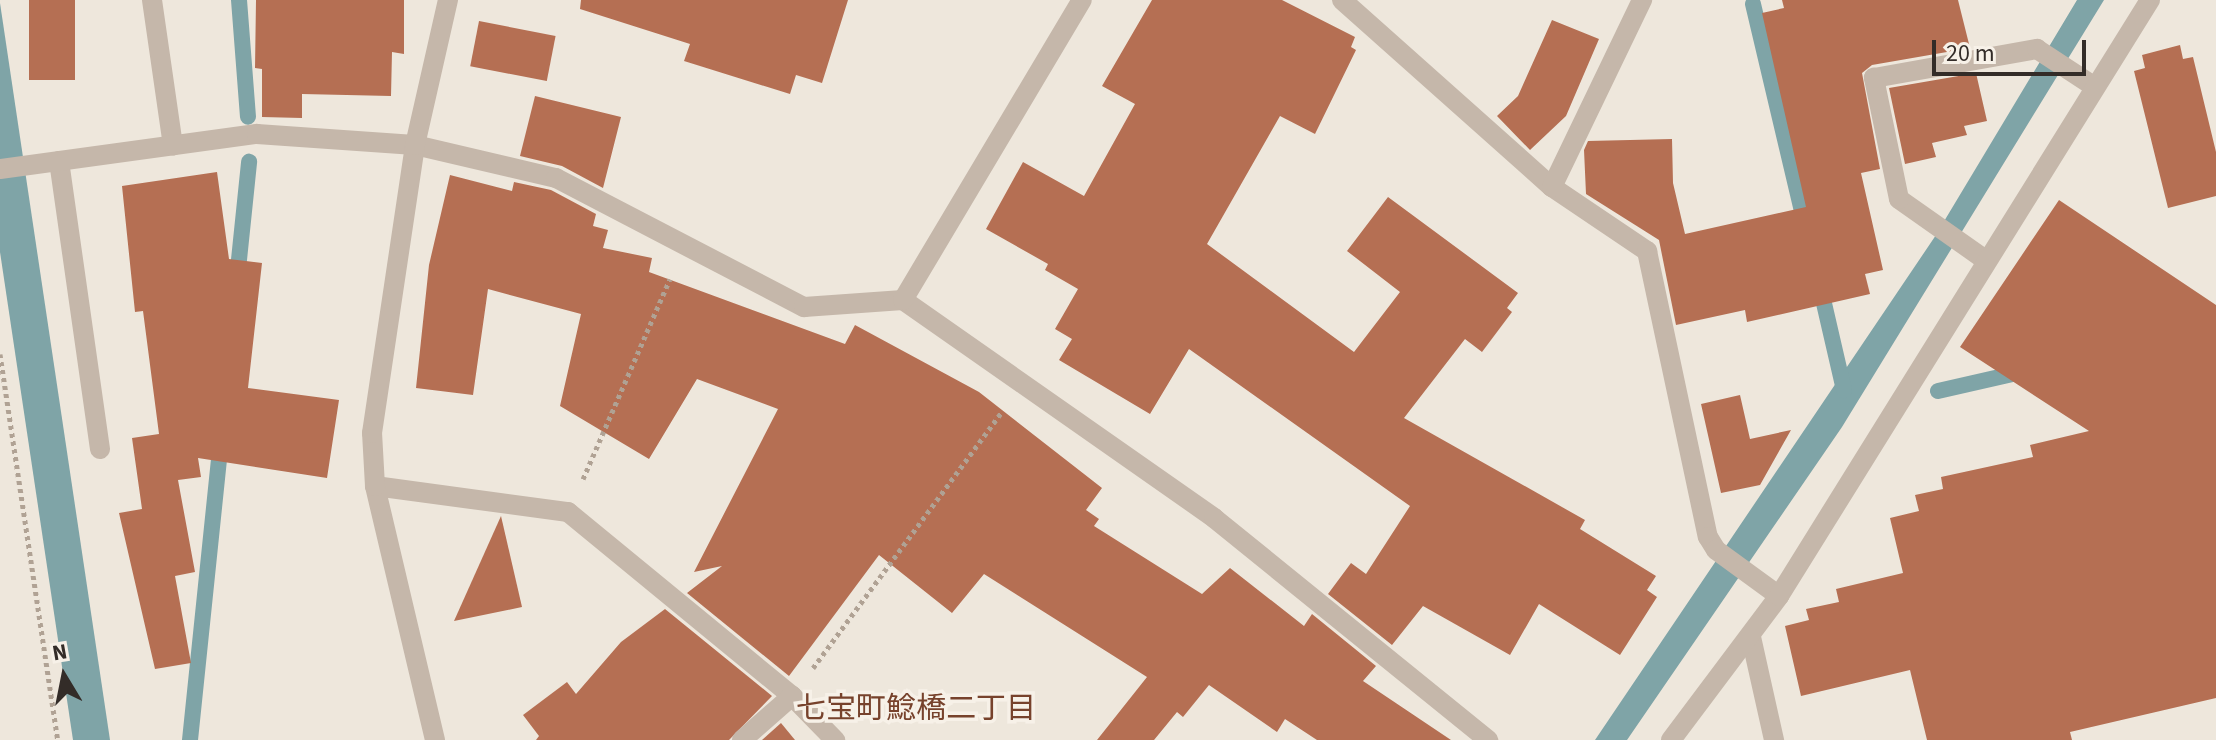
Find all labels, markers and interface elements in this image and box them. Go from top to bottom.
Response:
scale bar [1936,24,2090,74]
text: 20 m [1946,36,1995,71]
text: N [50,635,70,669]
north arrow [24,636,104,716]
district label: 七宝町鯰橋二丁目 [796,691,1036,727]

